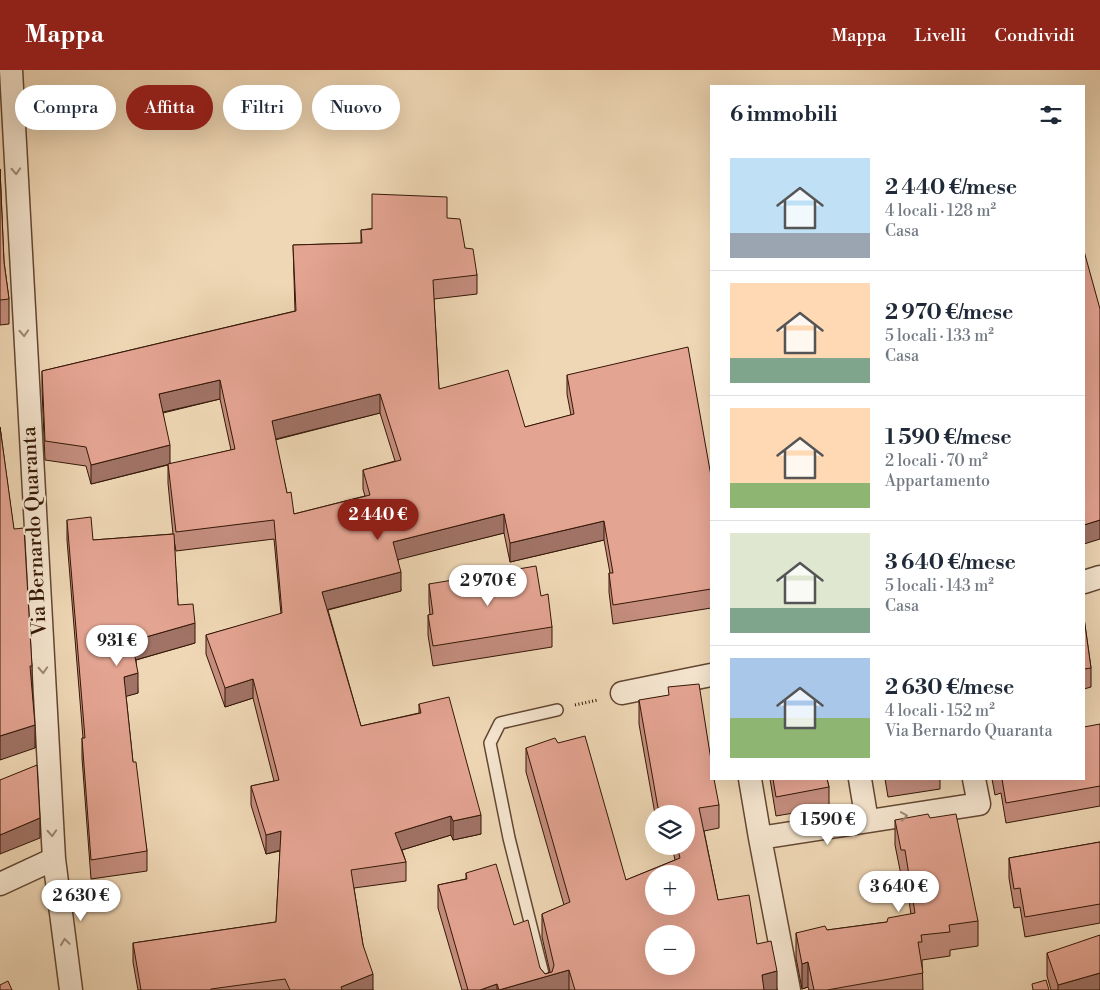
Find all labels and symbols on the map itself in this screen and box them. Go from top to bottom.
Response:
one-way arrow [10,167,21,175]
one-way arrow [18,330,29,338]
street label: Via Bernardo Quaranta [17,425,53,637]
pin: 2 440 € [332,498,424,541]
pin: 2 970 € [442,564,534,607]
pin: 931 € [82,624,152,667]
one-way arrow [37,667,48,675]
pin: 1 590 € [782,804,874,846]
one-way arrow [900,811,909,821]
one-way arrow [47,829,58,837]
pin: 3 640 € [853,870,945,913]
pin: 2 630 € [35,880,127,922]
one-way arrow [60,937,71,945]

